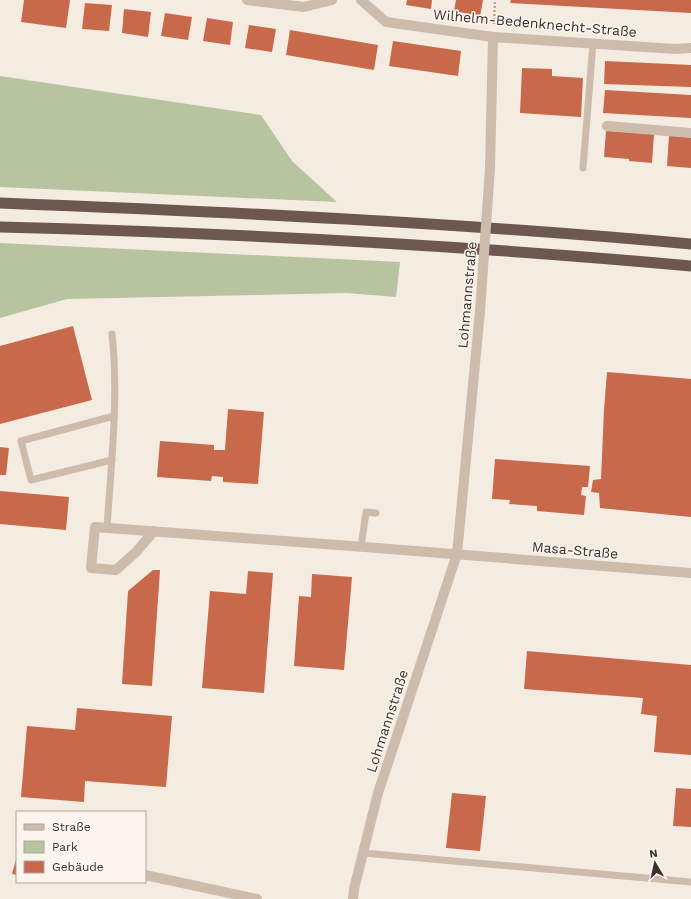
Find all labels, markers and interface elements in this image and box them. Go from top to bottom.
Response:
street label: Wilhelm-Bedenknecht-Straße [433,6,637,40]
street label: Lohmannstraße [454,241,480,349]
street label: Masa-Straße [531,538,619,562]
street label: Lohmannstraße [363,668,411,774]
legend [16,811,146,883]
text: Straße [52,820,91,834]
text: Park [52,840,78,854]
north arrow [635,843,675,883]
text: N [648,847,659,861]
text: Gebäude [52,860,104,874]

